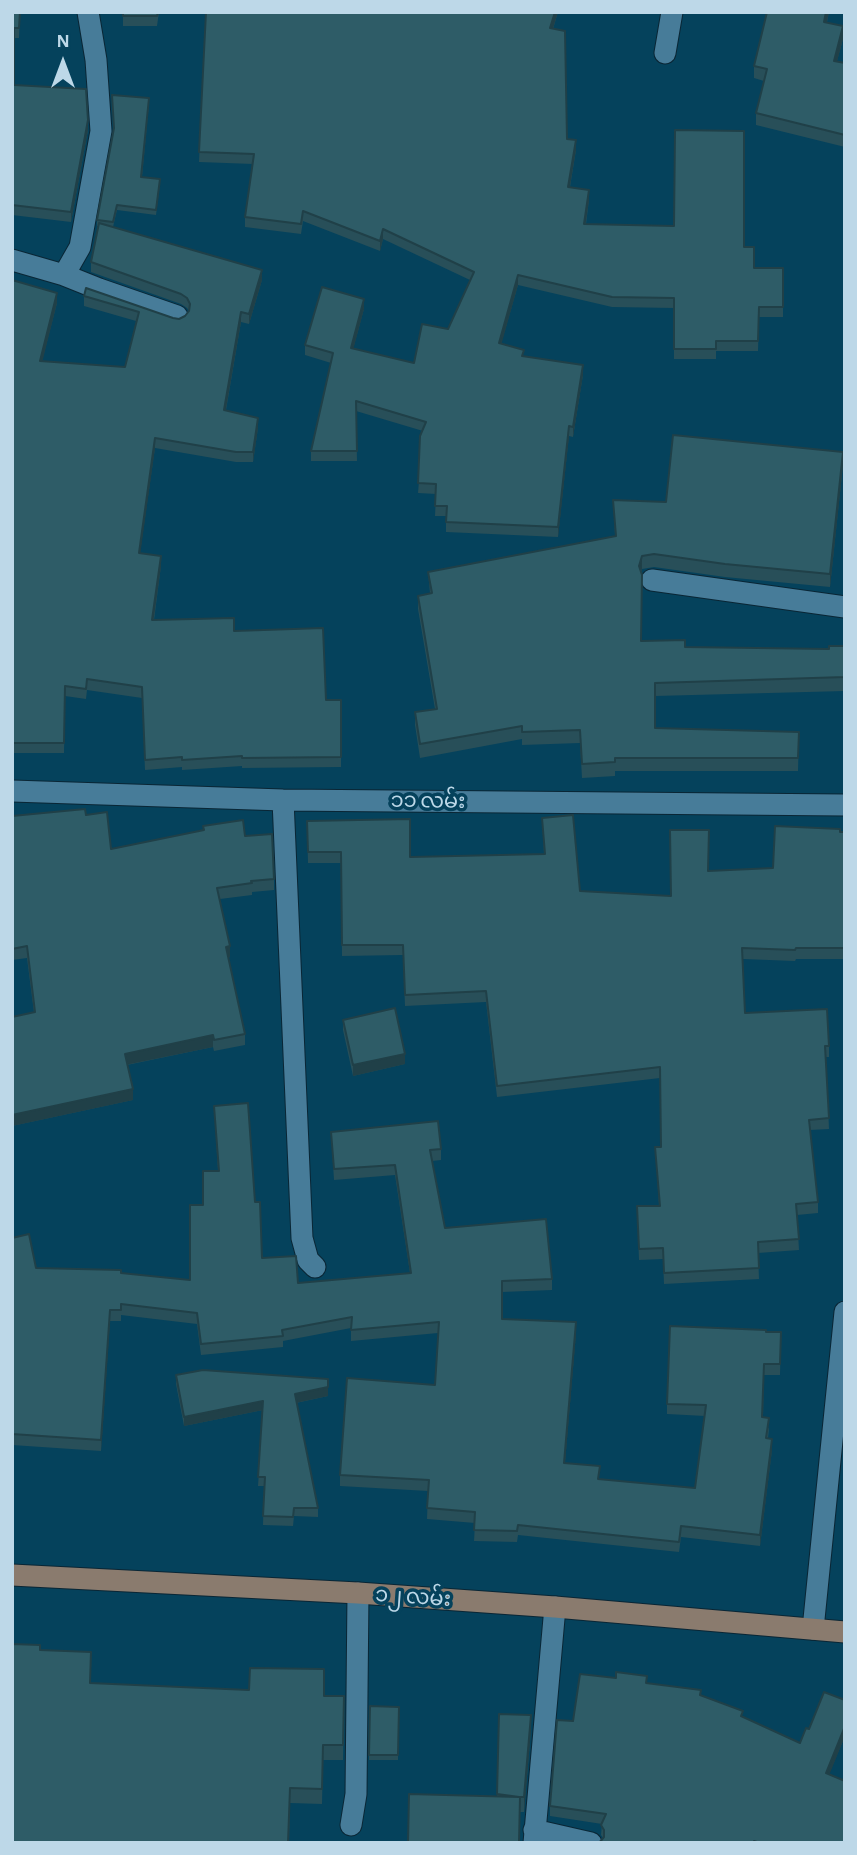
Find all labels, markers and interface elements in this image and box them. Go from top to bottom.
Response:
north arrow [28,28,98,98]
text: N [56,32,70,51]
street label: ၁၁ လမ်း [390,788,466,814]
street label: ၁၂ လမ်း [374,1582,452,1612]

